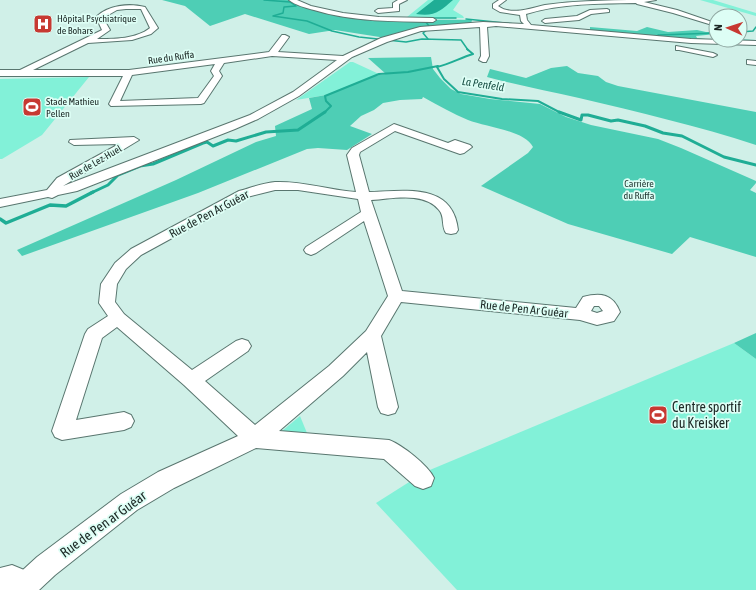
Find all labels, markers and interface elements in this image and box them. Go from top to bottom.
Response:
north arrow [708,8,748,48]
hospital icon: Hôpital Psychiatrique de Bohars [32,13,54,35]
place label: Hôpital Psychiatrique de Bohars [57,13,137,36]
text: N [712,24,724,31]
street label: Rue du Ruffa [147,49,195,66]
water label: La Penfeld [461,75,505,93]
sports icon: Stade Mathieu Pellen [21,96,43,118]
place label: Stade Mathieu Pellen [46,96,99,119]
street label: Rue de Lez-Huel [67,143,124,182]
park label: Carrière du Ruffa [624,178,655,201]
street label: Rue de Pen Ar Guéar [167,187,252,241]
street label: Rue de Pen Ar Guéar [479,297,569,321]
place label: Centre sportif du Kreisker [672,399,741,431]
sports icon: Centre sportif du Kreisker [647,404,669,426]
street label: Rue de Pen ar Guéar [57,487,150,561]

